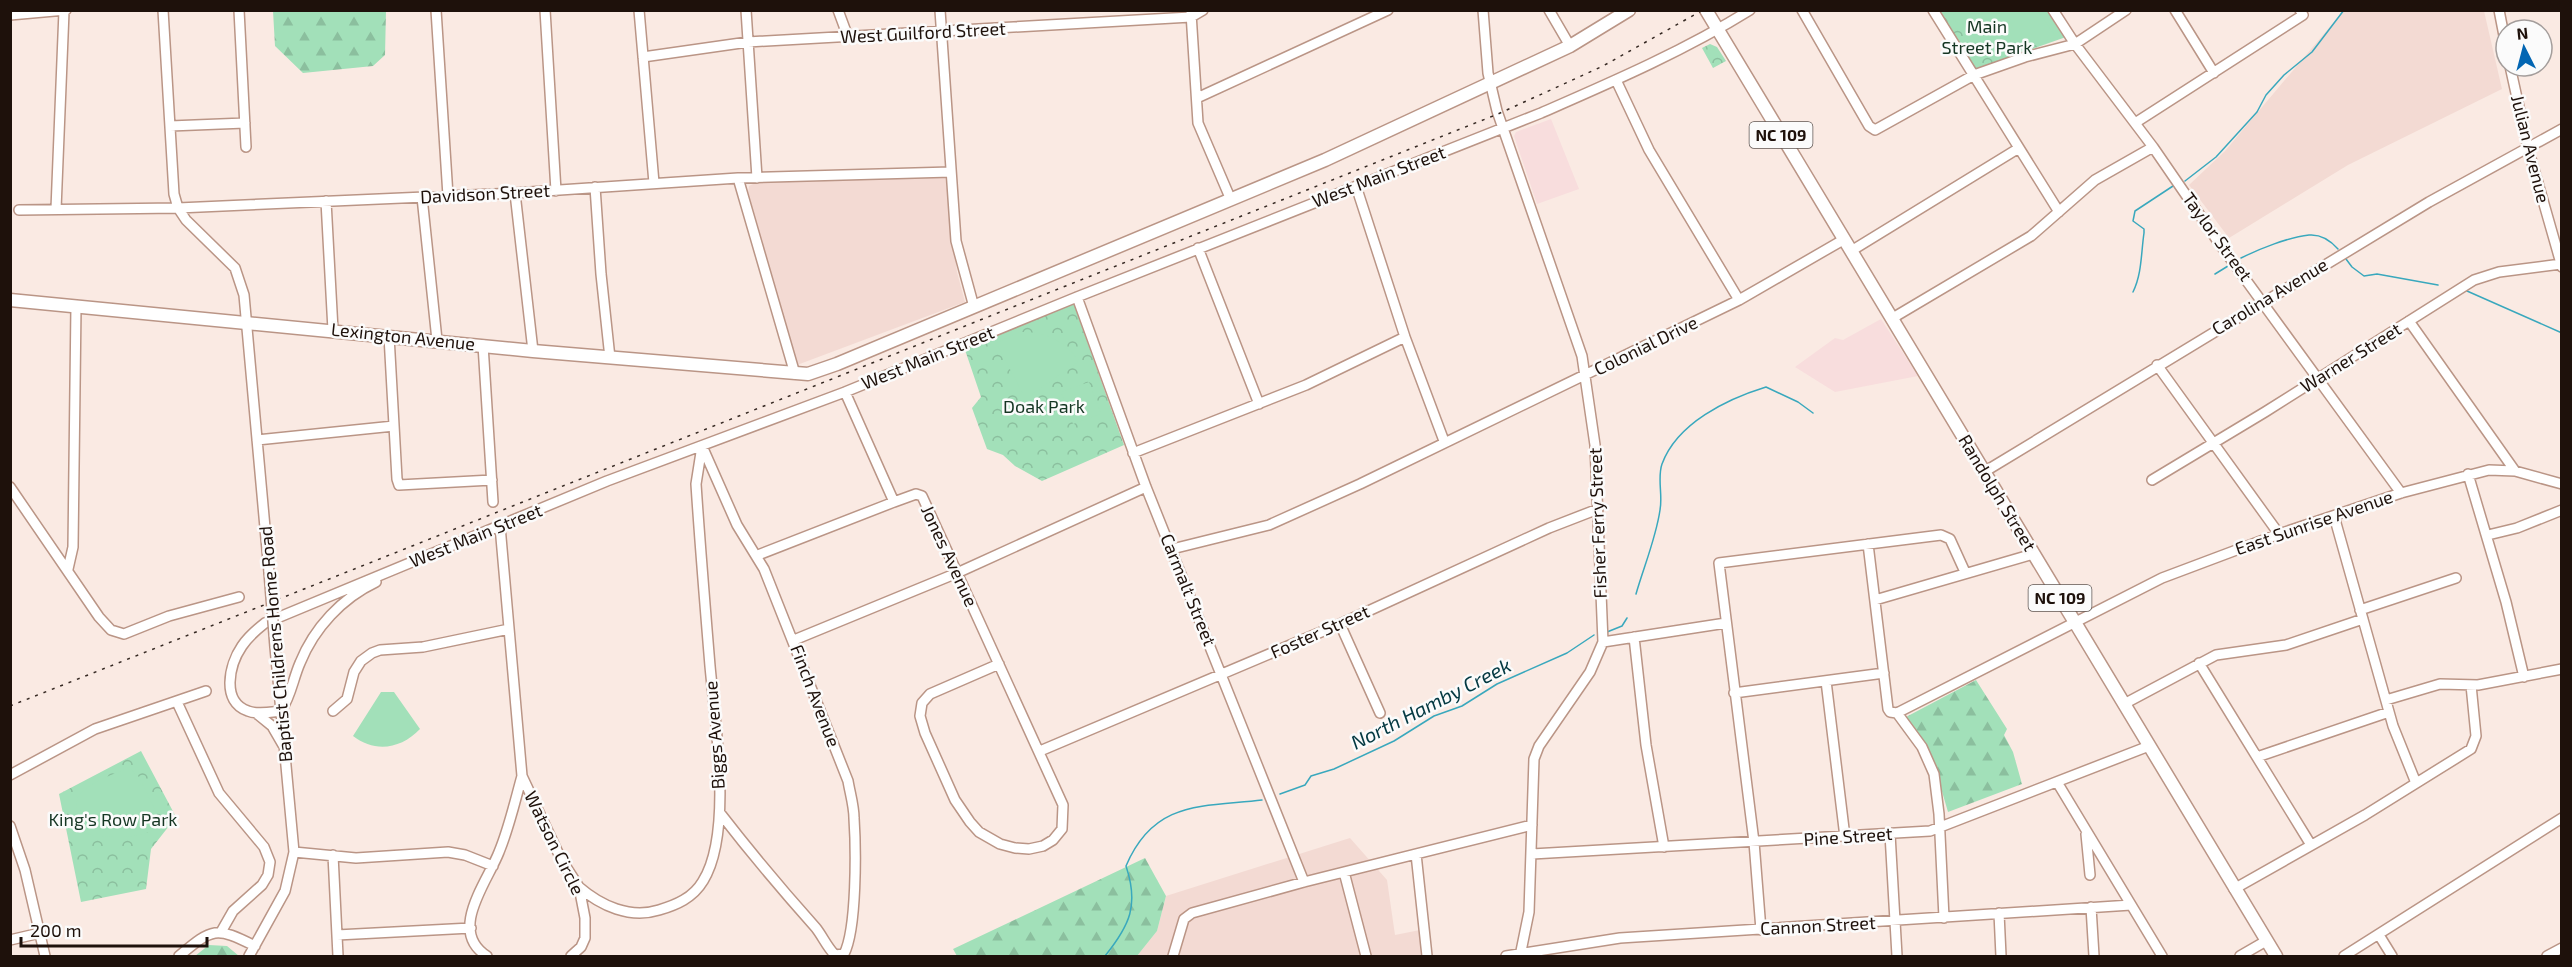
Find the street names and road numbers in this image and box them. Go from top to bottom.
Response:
street label: West Guilford Street [839,17,1007,47]
street label: Julian Avenue [2507,93,2555,205]
road number: NC 109 [1750,122,1812,148]
street label: West Main Street [1309,140,1449,212]
street label: Davidson Street [419,179,551,207]
street label: Taylor Street [2178,188,2258,285]
street label: Carolina Avenue [2208,253,2331,339]
street label: Colonial Drive [1590,311,1701,380]
street label: Lexington Avenue [330,317,476,355]
street label: Warner Street [2296,317,2405,397]
street label: West Main Street [858,320,997,394]
street label: Randolph Street [1954,430,2041,555]
street label: Fisher Ferry Street [1583,447,1611,599]
street label: East Sunrise Avenue [2232,485,2395,559]
street label: West Main Street [406,498,545,572]
street label: Jones Avenue [917,501,983,610]
street label: Baptist Childrens Home Road [254,525,296,763]
street label: Carmalt Street [1156,530,1221,649]
road number: NC 109 [2028,585,2092,611]
street label: Foster Street [1267,599,1373,663]
street label: Finch Avenue [786,641,846,750]
street label: Biggs Avenue [699,680,729,790]
street label: Watson Circle [520,787,590,898]
street label: Pine Street [1803,822,1893,850]
street label: Cannon Street [1760,911,1876,939]

